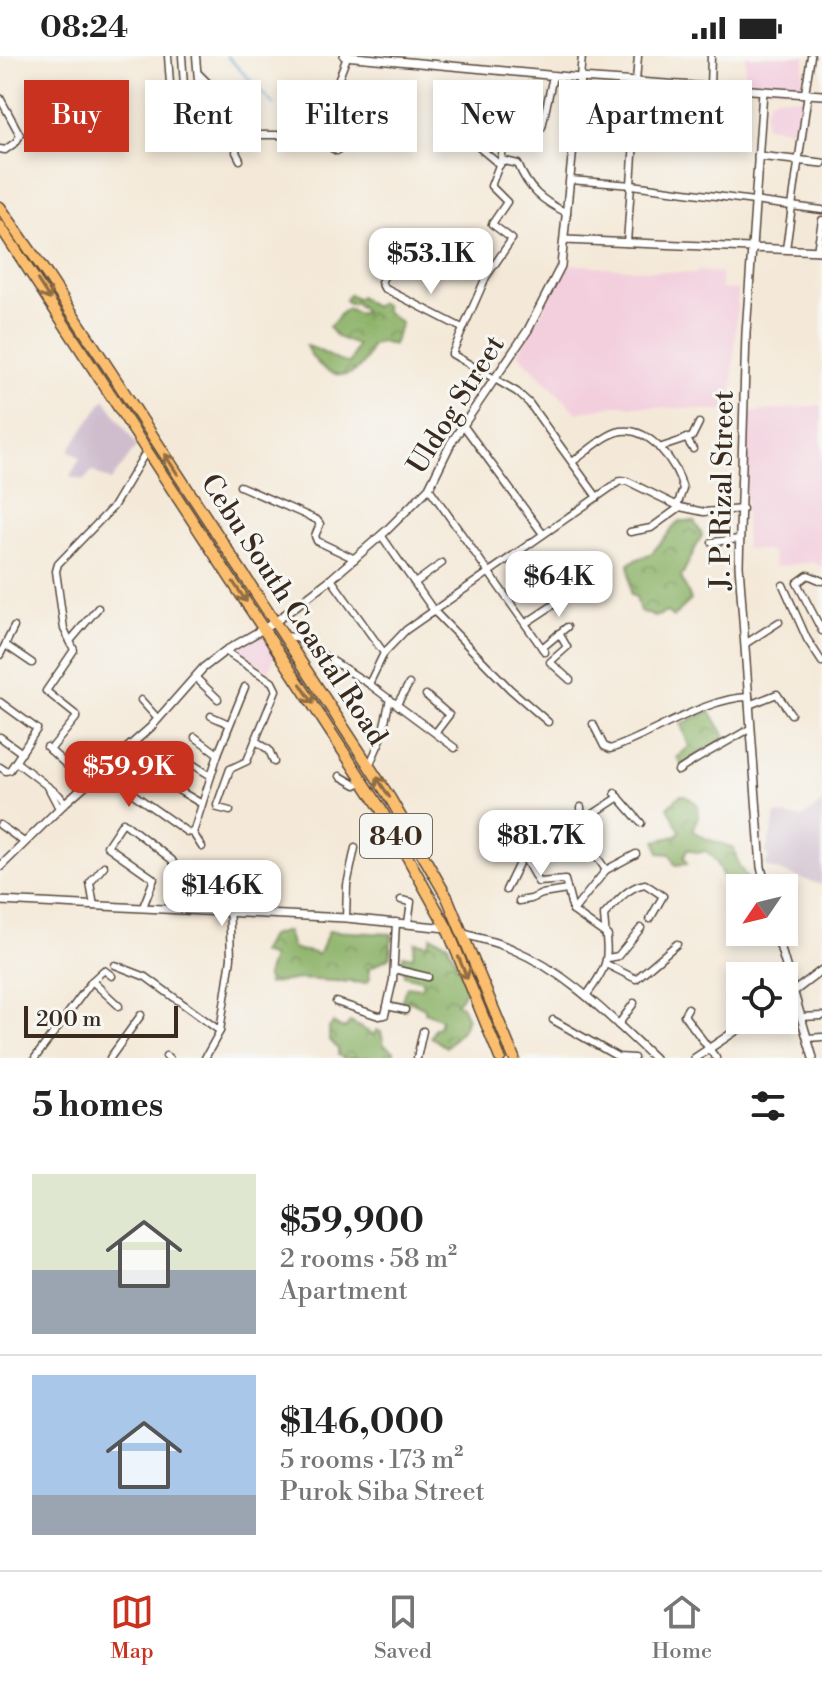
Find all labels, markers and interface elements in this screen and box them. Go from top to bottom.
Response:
text: 08:24 [40,9,128,47]
chip: Buy [24,80,129,152]
chip: Rent [145,80,261,152]
chip: Filters [277,80,417,152]
chip: New [433,80,543,152]
chip: Apartment [559,80,752,152]
pin: $53.1K [366,228,496,296]
text: $53.1K [387,238,475,270]
one-way arrow [36,278,52,301]
street label: Uldog Street [400,329,513,481]
street label: J. P. Rizal Street [703,390,742,591]
one-way arrow [163,453,179,475]
street label: Cebu South Coastal Road [193,467,395,752]
pin: $64K [512,551,606,619]
text: $64K [524,561,594,593]
one-way arrow [232,580,248,603]
one-way arrow [298,683,315,705]
pin: $59.9K [64,741,194,809]
text: $59.9K [83,751,175,783]
one-way arrow [374,776,390,799]
pin: $81.7K [476,810,606,878]
road number: 840 [360,814,432,858]
text: $81.7K [497,820,585,852]
pin: $146K [166,860,278,928]
text: $146K [181,870,263,902]
north arrow [726,874,798,946]
map controls [726,874,798,1034]
one-way arrow [457,955,472,980]
button: locate [726,962,798,1034]
scale bar [24,1002,178,1038]
text: 200 m [36,1006,102,1033]
icon: filters [746,1084,790,1128]
text: 5 homes [32,1085,163,1127]
text: $59,900 [280,1201,424,1243]
icon: home [96,1206,192,1302]
text: 2 rooms · 58 m² [280,1243,457,1275]
text: Apartment [280,1275,408,1307]
text: $146,000 [280,1402,444,1444]
icon: home [96,1407,192,1503]
text: 5 rooms · 173 m² [280,1444,463,1476]
text: Purok Siba Street [280,1476,485,1508]
tab: Map [110,1590,154,1665]
tab: Saved [374,1590,432,1665]
tab: Home [652,1590,712,1665]

